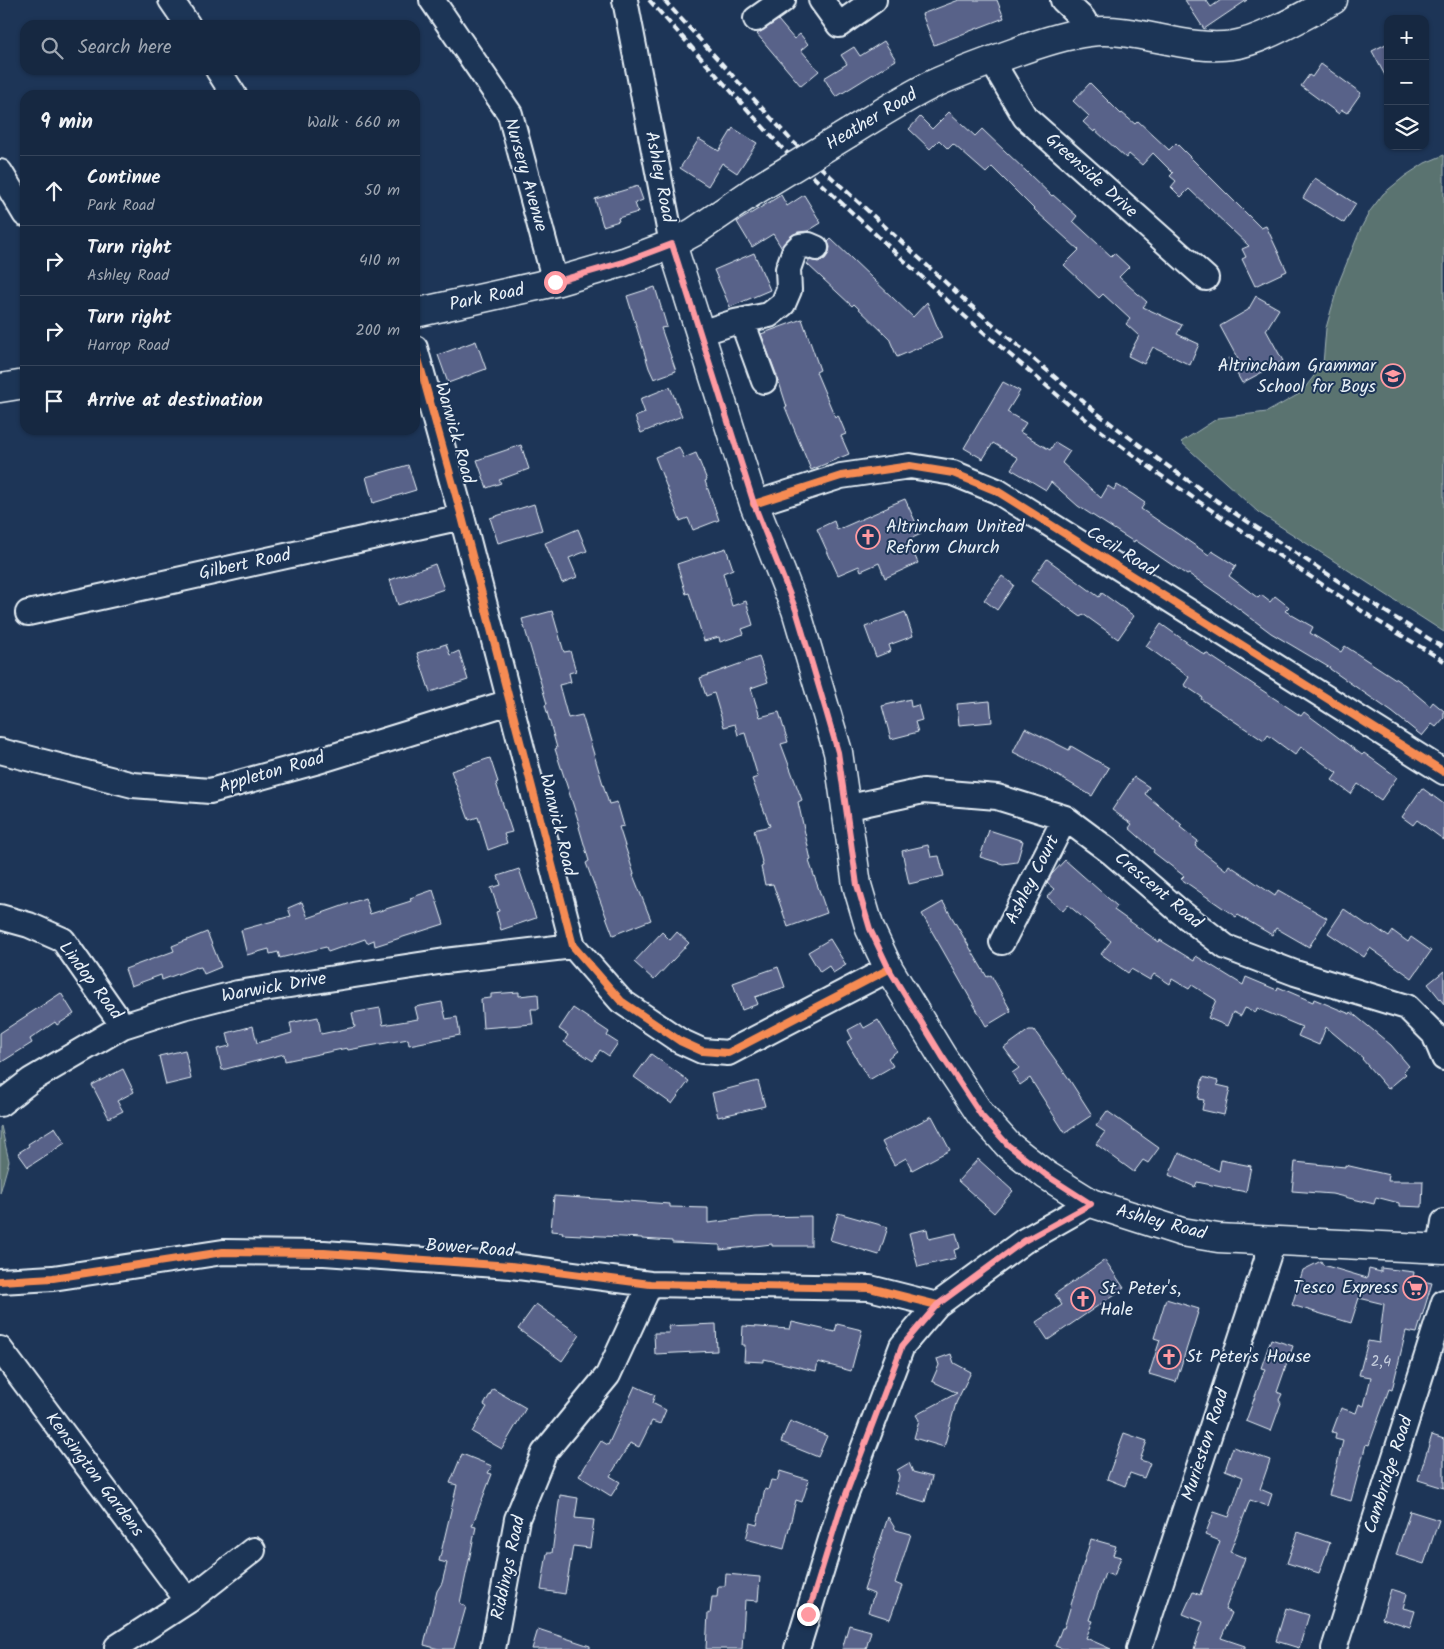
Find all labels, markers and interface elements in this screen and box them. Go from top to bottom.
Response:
map controls [1384,15,1429,150]
button: + [1384,15,1429,60]
search box [20,20,420,75]
text: Search here [78,33,172,63]
icon: search [38,34,66,62]
button: − [1384,60,1429,105]
street label: Heather Road [821,81,924,159]
button: layers [1384,105,1429,150]
text: 9 min [40,106,93,139]
text: Walk · 660 m [307,110,400,135]
street label: Nursery Avenue [495,115,555,235]
street label: Greenside Drive [1038,126,1144,226]
street label: Ashley Road [636,129,682,226]
text: Continue [87,163,160,193]
icon: ahead [40,177,68,205]
text: 50 m [364,178,400,203]
text: Park Road [87,193,155,218]
text: Turn right [87,233,172,263]
icon: right [40,247,68,275]
text: 410 m [359,248,400,273]
text: Ashley Road [87,263,169,288]
route start [544,271,567,294]
street label: Park Road [447,276,528,320]
text: Turn right [87,303,172,333]
icon: right [40,317,68,345]
text: 200 m [356,318,400,343]
text: Harrop Road [87,333,169,358]
place label: Altrincham Grammar School for Boys [1218,352,1377,402]
school or university icon: Altrincham Grammar School for Boys [1380,363,1406,389]
street label: Warwick Road [426,379,483,488]
text: Arrive at destination [87,386,263,416]
icon: arrive [40,387,68,415]
place label: Altrincham United Reform Church [886,513,1026,563]
street label: Cecil Road [1080,519,1163,586]
church icon: Altrincham United Reform Church [855,524,881,550]
street label: Gilbert Road [196,541,295,589]
street label: Appleton Road [216,744,329,802]
street label: Warwick Road [530,771,584,880]
street label: Ashley Court [998,829,1068,930]
street label: Crescent Road [1107,845,1210,938]
street label: Lindop Road [51,935,130,1028]
street label: Warwick Drive [219,965,329,1011]
street label: Ashley Road [1113,1197,1210,1249]
street label: Bower Road [425,1231,516,1267]
place label: Tesco Express [1293,1274,1398,1303]
place label: St. Peter's, Hale [1100,1275,1181,1325]
supermarket icon: Tesco Express [1402,1275,1428,1301]
church icon: St. Peter's, Hale [1070,1286,1096,1312]
place label: St Peter's House [1186,1343,1311,1372]
church icon: St Peter's House [1156,1344,1182,1370]
house number: 2,4 [1371,1350,1391,1374]
street label: Murieston Road [1174,1384,1238,1505]
street label: Kensington Gardens [37,1406,151,1544]
street label: Cambridge Road [1356,1411,1422,1538]
street label: Riddings Road [484,1512,534,1623]
route end [797,1603,820,1626]

